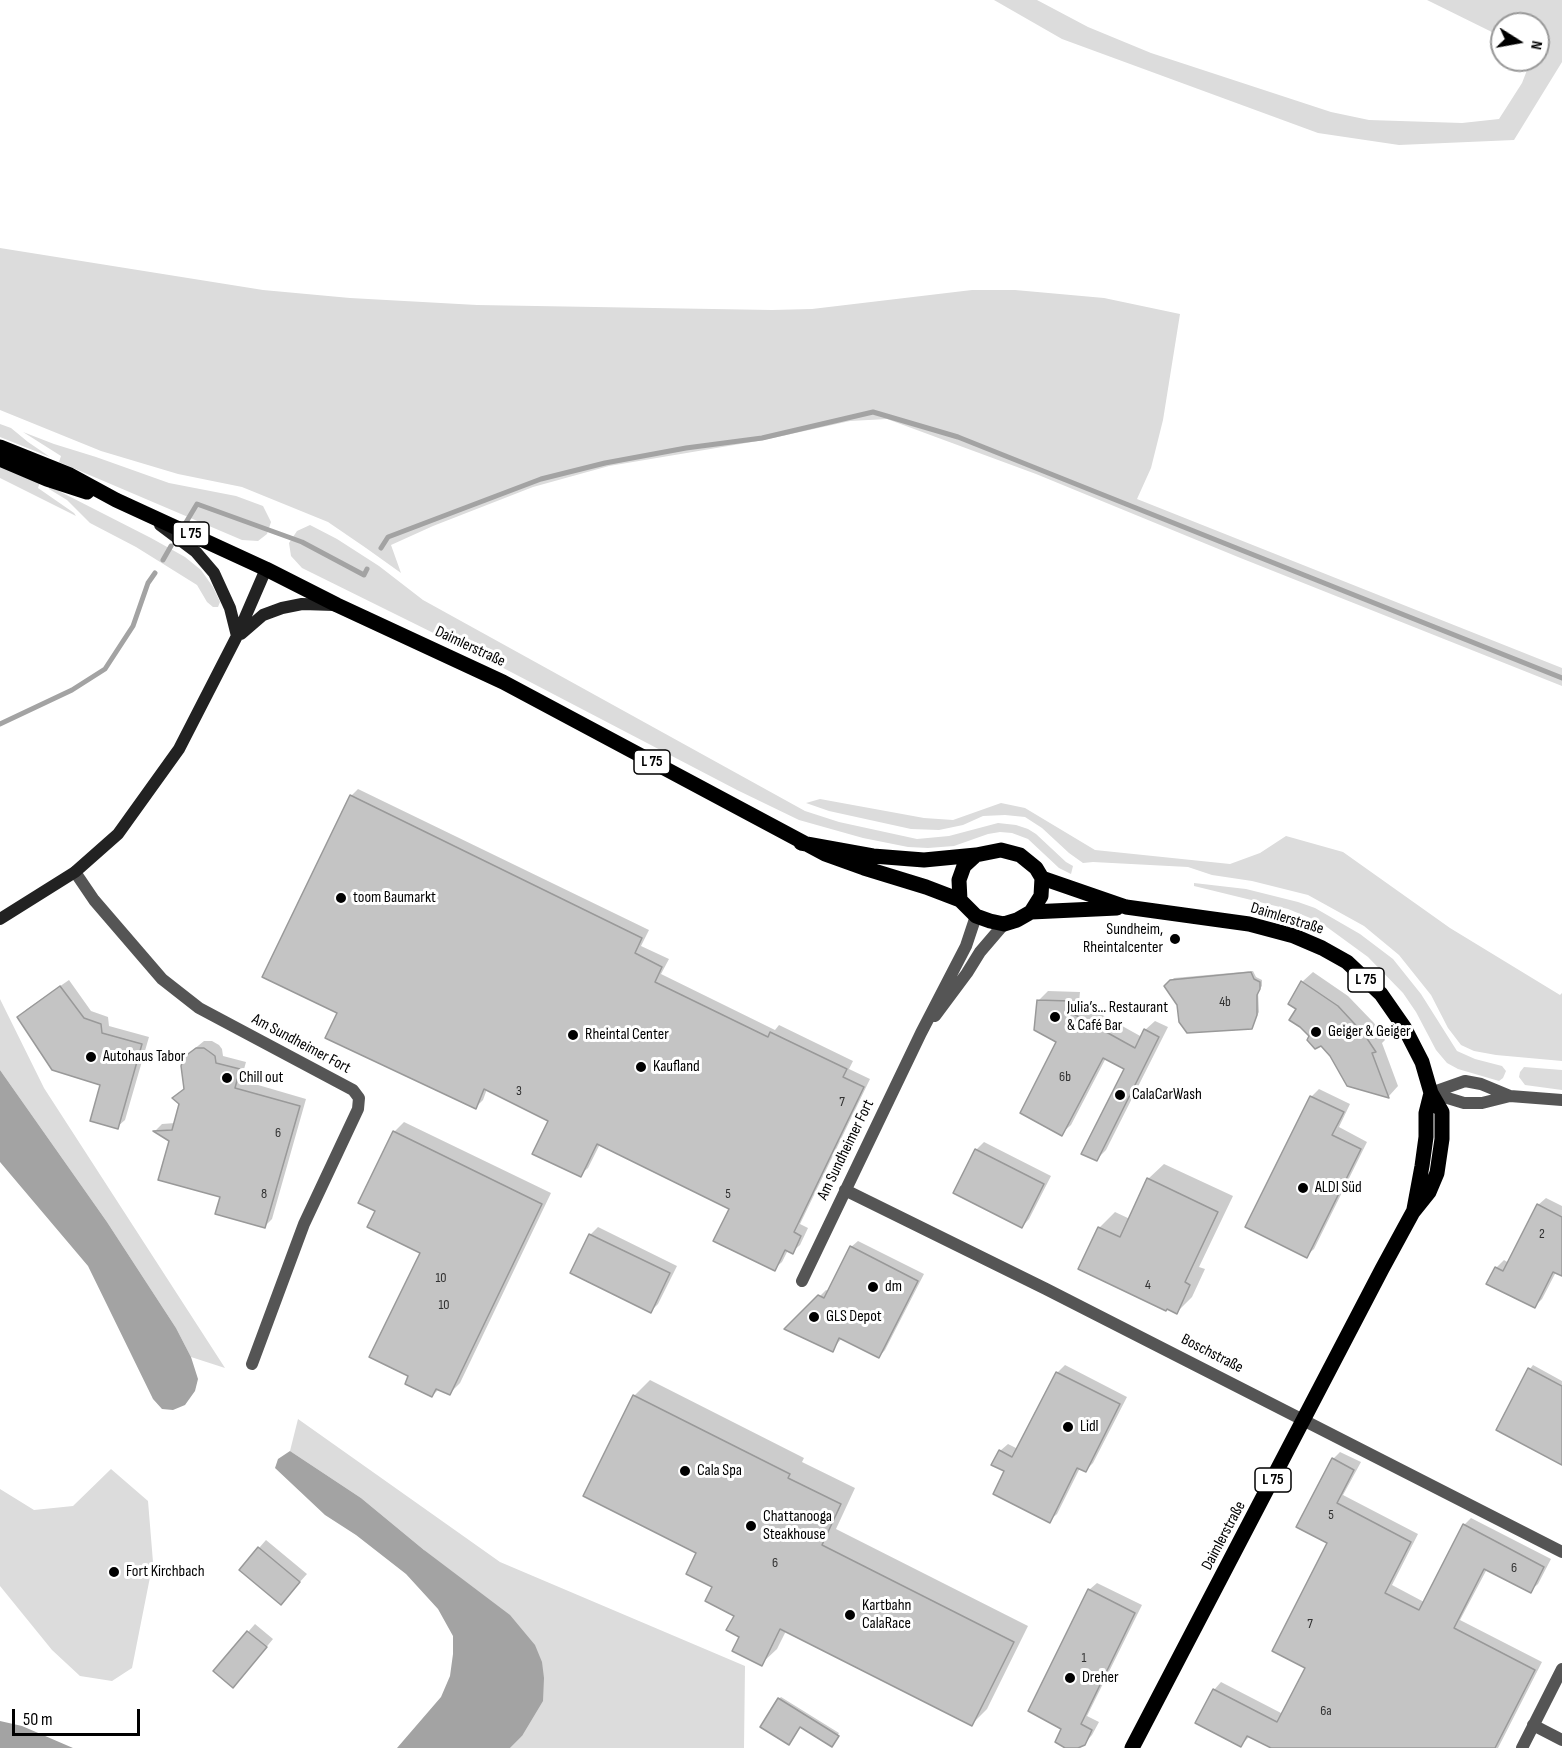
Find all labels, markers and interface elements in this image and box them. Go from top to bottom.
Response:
north arrow [1490,12,1550,72]
text: N [1526,39,1546,51]
road number: L 75 [173,522,209,546]
street label: Daimlerstraße [432,622,508,672]
road number: L 75 [634,750,670,774]
place label: toom Baumarkt [353,888,436,908]
marker: toom Baumarkt [334,891,348,905]
street label: Daimlerstraße [1248,899,1326,939]
place label: Sundheim, Rheintalcenter [1083,920,1163,958]
marker: Sundheim, Rheintalcenter [1168,932,1182,946]
road number: L 75 [1348,968,1384,992]
house number: 4b [1219,994,1231,1010]
place label: Julia’s… Restaurant & Café Bar [1067,998,1168,1036]
street label: Am Sundheimer Fort [248,1010,354,1078]
marker: Julia’s… Restaurant & Café Bar [1048,1010,1062,1024]
place label: Geiger & Geiger [1328,1022,1411,1042]
place label: Rheintal Center [585,1025,669,1045]
marker: Geiger & Geiger [1309,1025,1323,1039]
marker: Rheintal Center [566,1028,580,1042]
place label: Autohaus Tabor [103,1047,185,1067]
marker: Autohaus Tabor [84,1050,98,1064]
place label: Kaufland [653,1057,700,1077]
marker: Kaufland [634,1060,648,1074]
place label: Chill out [239,1068,283,1088]
house number: 6b [1059,1069,1071,1085]
marker: Chill out [220,1071,234,1085]
house number: 3 [516,1083,522,1099]
place label: CalaCarWash [1132,1085,1202,1105]
marker: CalaCarWash [1113,1088,1127,1102]
house number: 7 [839,1094,845,1110]
street label: Am Sundheimer Fort [813,1097,879,1203]
house number: 6 [275,1125,281,1141]
place label: ALDI Süd [1315,1178,1362,1198]
marker: ALDI Süd [1296,1181,1310,1195]
house number: 8 [261,1186,267,1202]
house number: 5 [725,1186,731,1202]
house number: 2 [1539,1226,1545,1242]
house number: 10 [435,1270,447,1286]
place label: dm [885,1277,902,1297]
house number: 4 [1145,1277,1151,1293]
marker: dm [866,1280,880,1294]
house number: 10 [438,1297,450,1313]
place label: GLS Depot [826,1307,882,1327]
marker: GLS Depot [807,1310,821,1324]
street label: Boschstraße [1178,1330,1246,1378]
place label: Lidl [1080,1417,1099,1437]
marker: Lidl [1061,1420,1075,1434]
place label: Cala Spa [697,1461,742,1481]
marker: Cala Spa [678,1464,692,1478]
road number: L 75 [1255,1468,1291,1492]
street label: Daimlerstraße [1198,1498,1250,1574]
place label: Chattanooga Steakhouse [763,1507,832,1545]
house number: 5 [1328,1507,1334,1523]
marker: Chattanooga Steakhouse [744,1519,758,1533]
house number: 6 [772,1555,778,1571]
house number: 6 [1511,1560,1517,1576]
place label: Fort Kirchbach [126,1562,205,1582]
marker: Fort Kirchbach [107,1565,121,1579]
place label: Kartbahn CalaRace [862,1596,911,1634]
marker: Kartbahn CalaRace [843,1608,857,1622]
house number: 7 [1307,1616,1313,1632]
house number: 1 [1082,1650,1086,1666]
place label: Dreher [1082,1668,1119,1688]
marker: Dreher [1063,1671,1077,1685]
scale bar [15,1697,142,1735]
house number: 6a [1320,1703,1332,1719]
text: 50 m [23,1709,53,1730]

